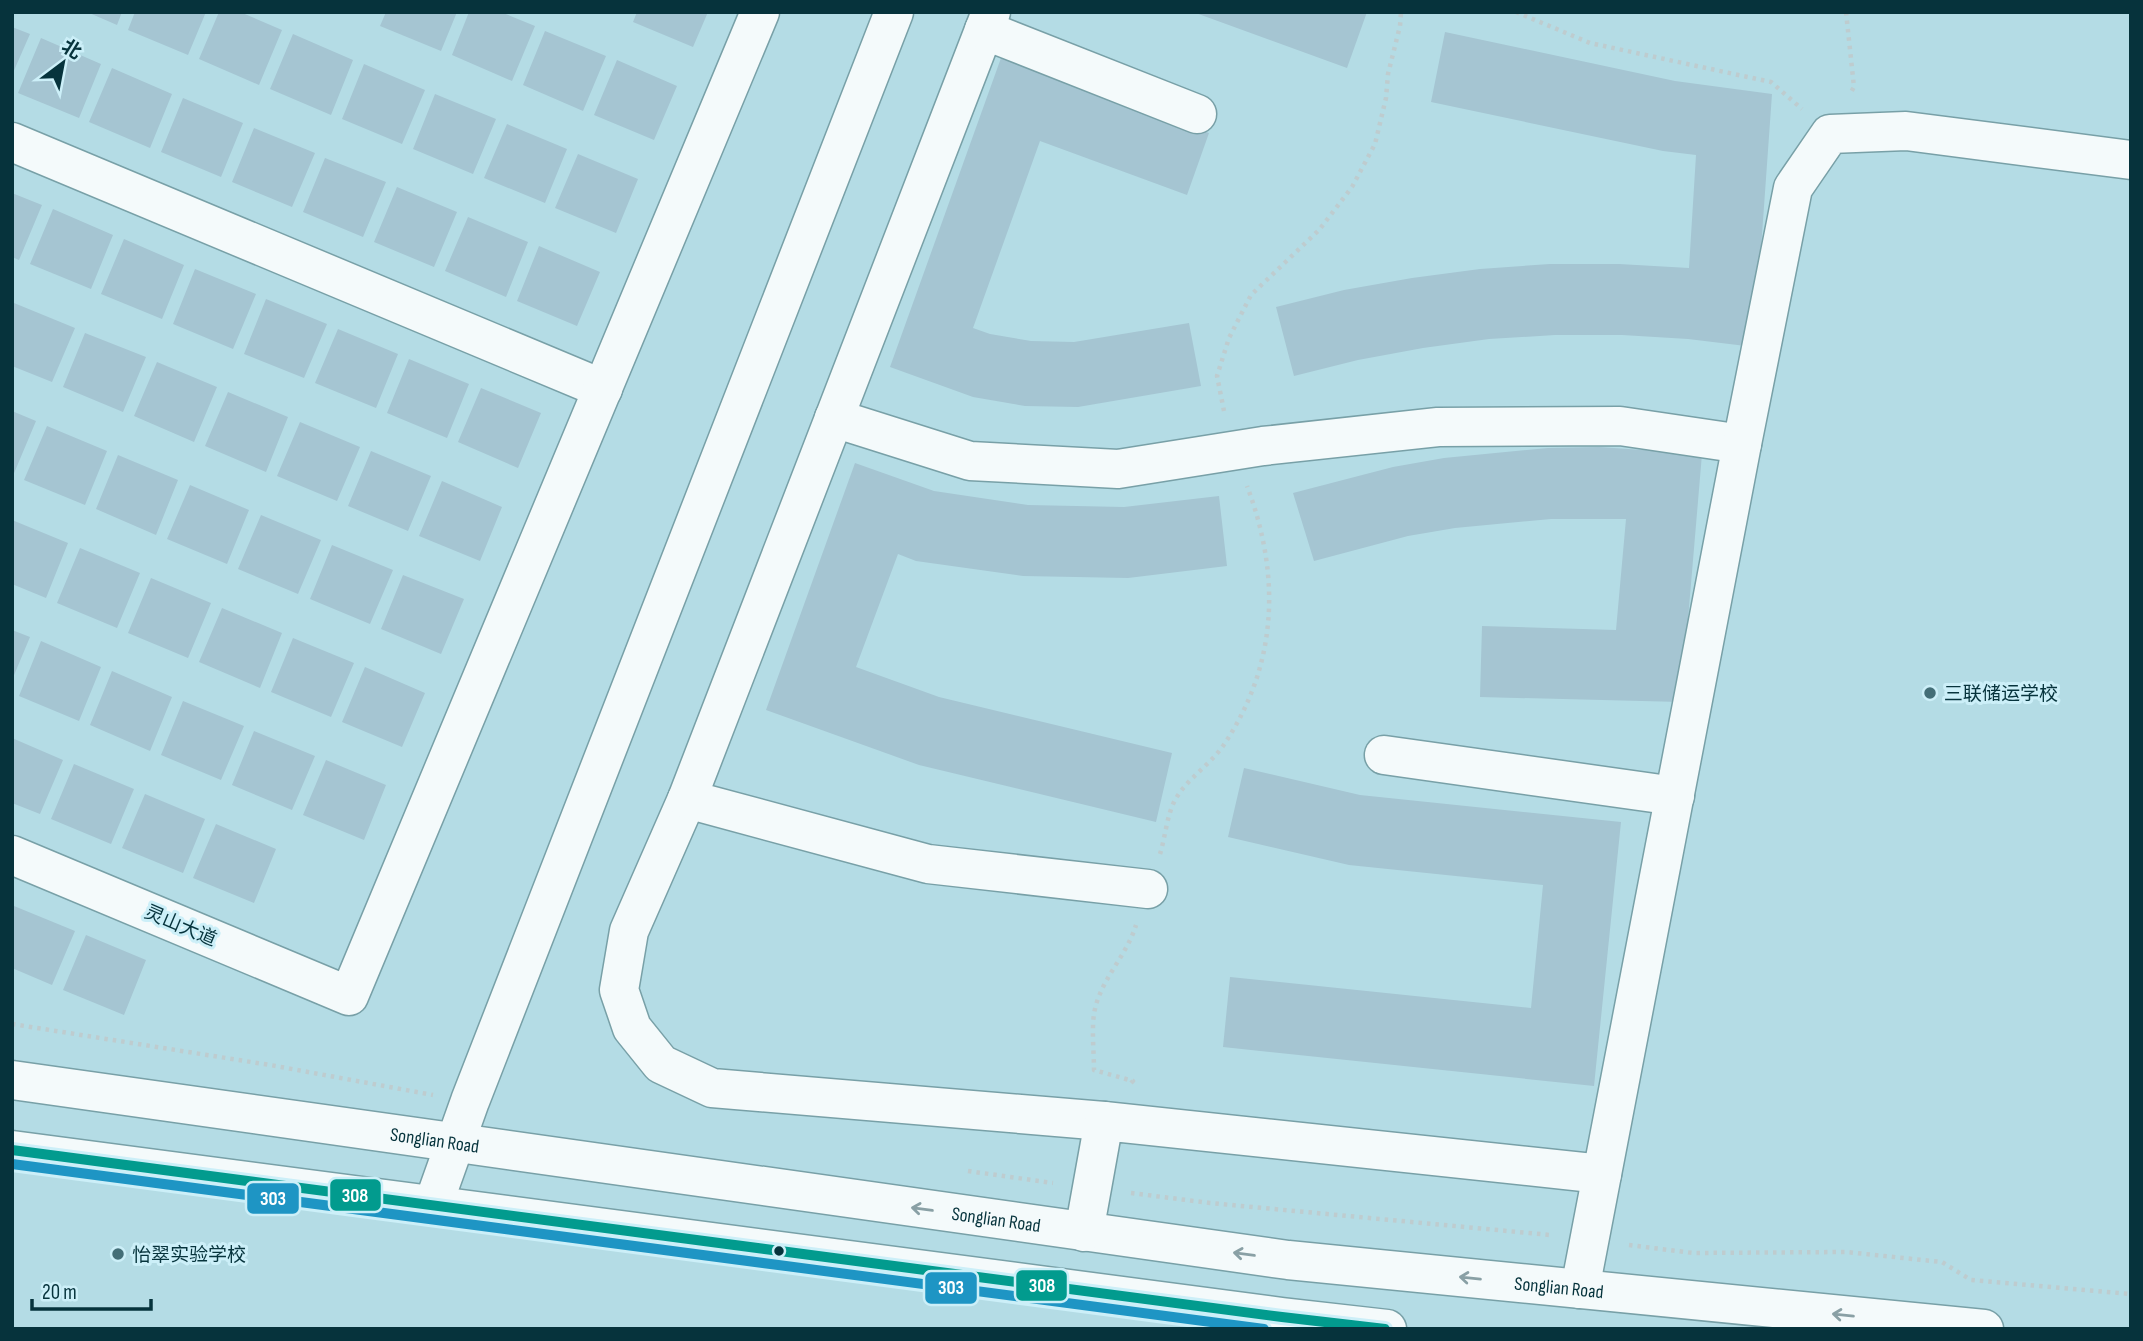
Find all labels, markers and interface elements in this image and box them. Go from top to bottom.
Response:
north arrow [28,28,98,98]
text: 北 [57,35,85,65]
place label: 三联储运学校 [1944,683,2058,706]
marker: 三联储运学校 [1922,685,1938,701]
street label: 灵山大道 [141,901,220,952]
street label: Songlian Road [389,1123,480,1159]
line badge: 308 [329,1178,382,1212]
line badge: 303 [246,1182,300,1215]
text: 308 [342,1185,368,1208]
text: 303 [260,1188,286,1211]
one-way arrow [911,1202,933,1215]
street label: Songlian Road [950,1203,1042,1238]
place label: 怡翠实验学校 [132,1244,246,1267]
unlabelled marker [772,1244,786,1258]
marker: 怡翠实验学校 [110,1246,126,1262]
one-way arrow [1233,1247,1256,1260]
scale bar [32,1268,150,1312]
line badge: 308 [1015,1269,1068,1302]
line badge: 303 [924,1271,978,1305]
one-way arrow [1459,1271,1482,1284]
street label: Songlian Road [1513,1273,1605,1304]
text: 308 [1029,1275,1055,1298]
text: 303 [938,1277,964,1300]
text: 20 m [42,1280,77,1305]
one-way arrow [1832,1308,1855,1321]

